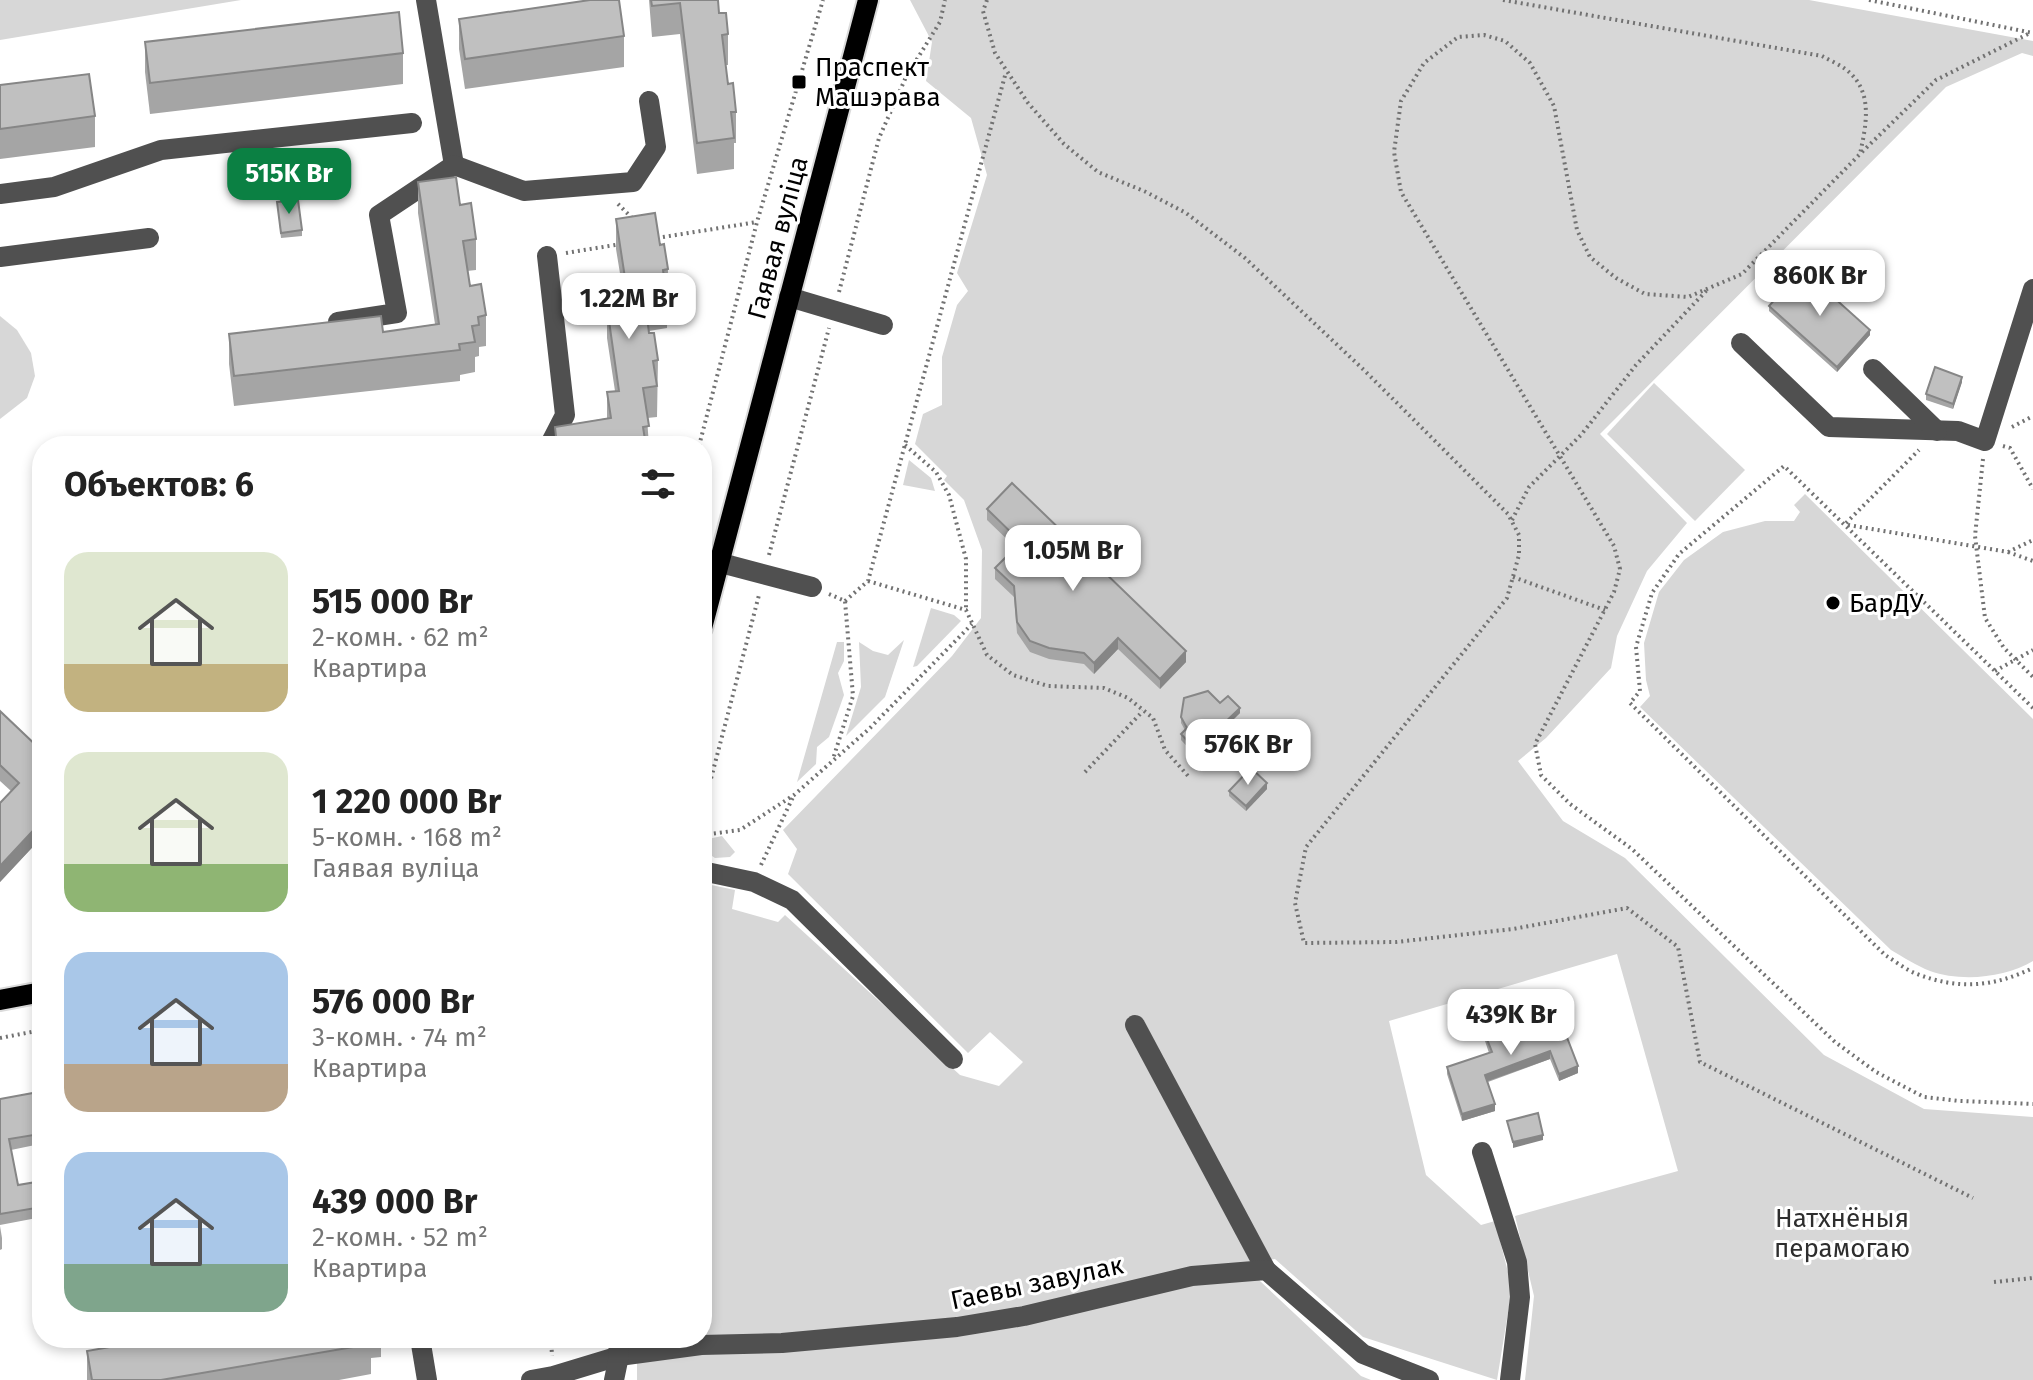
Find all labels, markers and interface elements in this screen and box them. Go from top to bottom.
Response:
place label: Праспект Машэрава [815,52,941,113]
marker: Праспект Машэрава [790,73,808,91]
pin: 515K Br [215,148,363,216]
street label: Гаявая вуліца [741,153,815,323]
text: 515K Br [245,158,333,189]
pin: 860K Br [1746,250,1894,318]
text: 860K Br [1773,260,1867,291]
pin: 1.22M Br [546,273,712,341]
text: 1.22M Br [580,283,678,314]
icon: filters [636,462,680,506]
text: Объектов: 6 [64,464,254,505]
pin: 1.05M Br [990,525,1156,593]
text: 1.05M Br [1023,535,1123,566]
text: 515 000 Br [312,581,473,622]
icon: home [128,584,224,680]
place label: БарДУ [1849,588,1925,619]
marker: БарДУ [1824,594,1842,612]
text: 2-комн. · 62 m² [312,622,489,653]
text: Квартира [312,653,427,684]
pin: 576K Br [1174,719,1322,787]
text: 576K Br [1204,729,1292,760]
text: 1 220 000 Br [312,781,501,822]
icon: home [128,784,224,880]
text: 5-комн. · 168 m² [312,822,502,853]
text: Гаявая вуліца [312,853,479,884]
text: 576 000 Br [312,981,474,1022]
icon: home [128,984,224,1080]
pin: 439K Br [1437,989,1585,1057]
text: 439K Br [1465,999,1557,1030]
text: 3-комн. · 74 m² [312,1022,487,1053]
text: Квартира [312,1053,427,1084]
text: 439 000 Br [312,1181,477,1222]
icon: home [128,1184,224,1280]
park label: Натхнёныя перамогаю [1774,1203,1910,1264]
text: 2-комн. · 52 m² [312,1222,488,1253]
street label: Гаевы завулак [948,1249,1127,1316]
text: Квартира [312,1253,427,1284]

